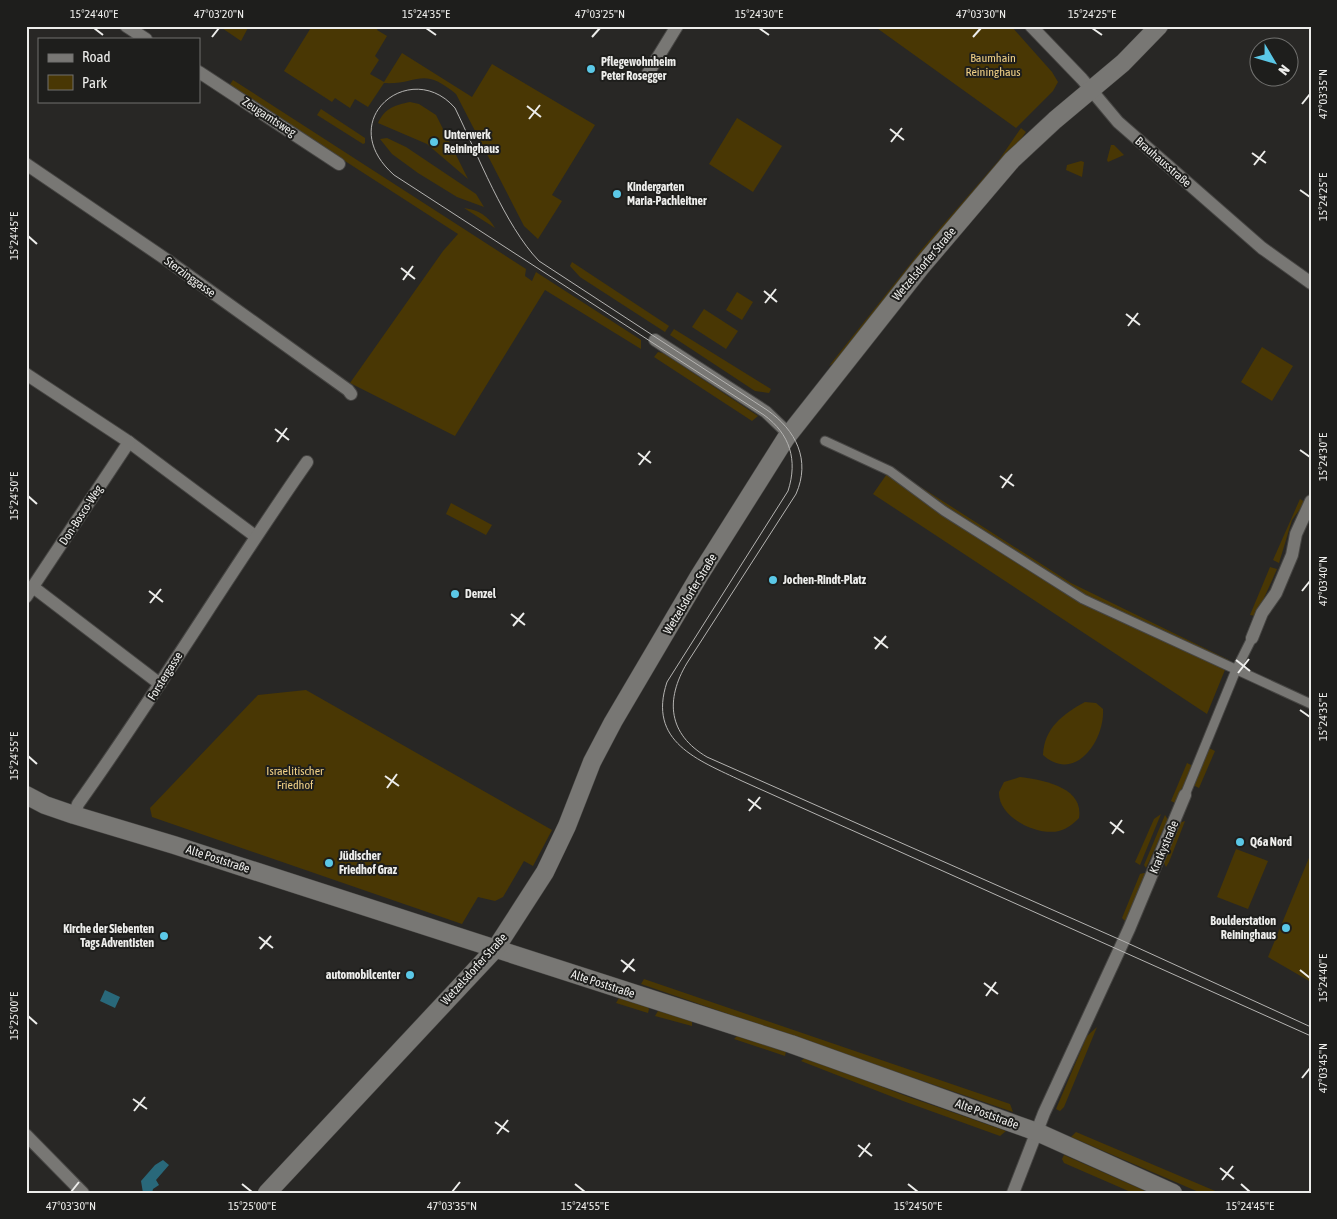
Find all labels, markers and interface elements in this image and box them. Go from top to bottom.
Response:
text: 15°24'40"E [70,7,118,21]
text: 47°03'20"N [194,7,244,21]
text: 15°24'35"E [402,7,450,21]
text: 47°03'25"N [575,7,625,21]
text: 15°24'30"E [735,7,783,21]
text: 47°03'30"N [956,7,1006,21]
text: 15°24'25"E [1068,7,1116,21]
legend [38,38,200,102]
north arrow [1250,38,1300,88]
text: Road [82,48,111,65]
park label: Baumhain Reininghaus [965,51,1021,79]
place label: Pflegewohnheim Peter Rosegger [601,55,676,83]
text: N [1275,62,1293,78]
marker: Pflegewohnheim Peter Rosegger [585,63,597,75]
text: 47°03'35"N [1316,69,1330,119]
text: Park [82,74,107,91]
street label: Zeugamtsweg [240,94,299,140]
place label: Unterwerk Reininghaus [444,128,500,156]
street label: Brauhausstraße [1132,134,1194,190]
marker: Unterwerk Reininghaus [428,136,440,148]
text: 15°24'25"E [1316,173,1330,221]
place label: Kindergarten Maria-Pachleitner [627,180,707,208]
marker: Kindergarten Maria-Pachleitner [611,188,623,200]
text: 15°24'45"E [7,212,21,260]
street label: Wetzelsdorfer Straße [889,224,959,304]
street label: Sterzinggasse [162,254,218,300]
text: 15°24'30"E [1316,433,1330,481]
text: 15°24'50"E [7,472,21,520]
street label: Don-Bosco-Weg [56,482,106,548]
street label: Wetzelsdorfer Straße [660,551,720,637]
text: 47°03'40"N [1316,556,1330,606]
place label: Jochen-Rindt-Platz [782,573,867,587]
marker: Jochen-Rindt-Platz [767,574,779,586]
place label: Denzel [465,587,497,601]
marker: Denzel [449,588,461,600]
street label: Forstergasse [145,649,185,703]
text: 15°24'35"E [1316,693,1330,741]
text: 15°24'55"E [7,732,21,780]
park label: Israelitischer Friedhof [266,764,324,792]
street label: Kratkystraße [1147,818,1181,876]
place label: Q6a Nord [1250,835,1292,849]
marker: Q6a Nord [1234,836,1246,848]
street label: Alte Poststraße [184,842,252,876]
place label: Jüdischer Friedhof Graz [338,849,398,877]
marker: Jüdischer Friedhof Graz [323,857,335,869]
place label: Boulderstation Reininghaus [1210,914,1277,942]
place label: Kirche der Siebenten Tags Adventisten [63,922,154,950]
marker: Boulderstation Reininghaus [1280,922,1292,934]
marker: Kirche der Siebenten Tags Adventisten [158,930,170,942]
street label: Wetzelsdorfer Straße [438,930,510,1008]
text: 15°24'40"E [1316,954,1330,1002]
street label: Alte Poststraße [569,967,637,1001]
place label: automobilcenter [326,968,400,982]
marker: automobilcenter [404,969,416,981]
text: 15°25'00"E [7,992,21,1040]
text: 47°03'45"N [1316,1043,1330,1093]
street label: Alte Poststraße [953,1096,1021,1132]
text: 47°03'30"N [46,1199,96,1213]
text: 15°25'00"E [228,1199,276,1213]
text: 47°03'35"N [427,1199,477,1213]
text: 15°24'55"E [561,1199,609,1213]
text: 15°24'50"E [894,1199,942,1213]
text: 15°24'45"E [1226,1199,1274,1213]

